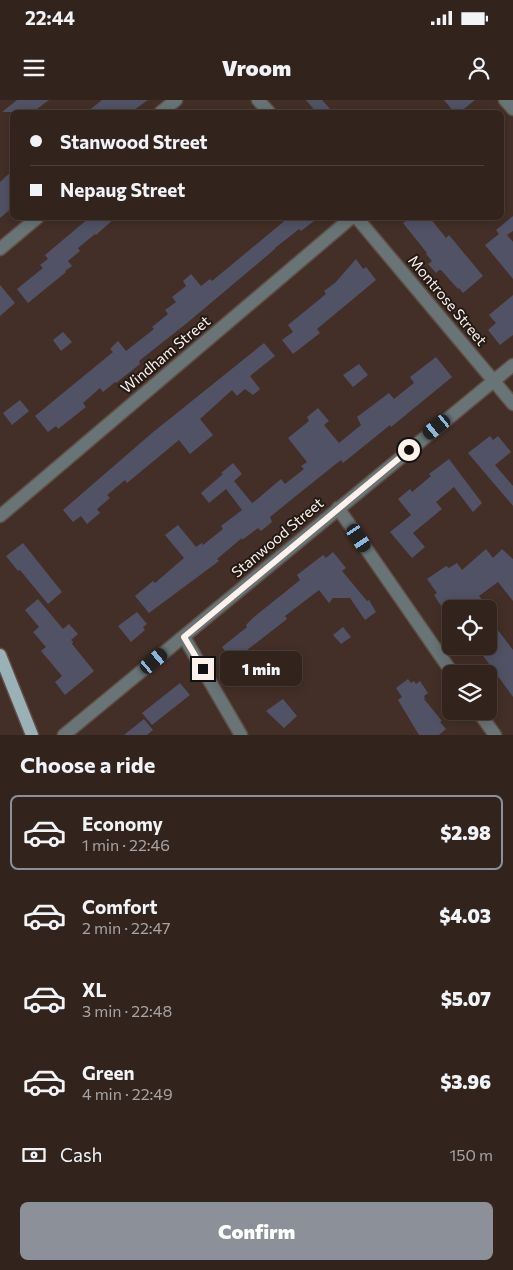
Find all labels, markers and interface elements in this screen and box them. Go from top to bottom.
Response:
text: 22:44 [25,6,75,29]
icon: menu [20,54,48,82]
text: Vroom [222,54,291,81]
icon: person [465,54,493,82]
text: Stanwood Street [60,130,208,153]
text: Nepaug Street [60,178,185,201]
street label: Montrose Street [405,251,491,349]
street label: Windham Street [117,311,213,397]
car [420,412,453,442]
route start [398,439,420,461]
street label: Stanwood Street [227,493,327,581]
car [344,521,373,555]
map controls [442,600,497,720]
button: locate [442,600,497,655]
car [137,646,170,676]
callout: 1 min [220,652,303,686]
route end [192,658,214,680]
text: 1 min [242,659,280,678]
button: layers [442,665,497,720]
text: Choose a ride [20,751,155,778]
icon: car [22,810,67,855]
text: Economy [82,812,163,835]
text: $2.98 [440,821,491,844]
text: 1 min · 22:46 [82,835,170,854]
icon: car [22,893,67,938]
text: Comfort [82,895,158,918]
text: $4.03 [439,904,491,927]
text: 2 min · 22:47 [82,918,170,937]
icon: car [22,976,67,1021]
text: XL [82,978,107,1001]
text: $5.07 [441,987,491,1010]
text: 3 min · 22:48 [82,1001,172,1020]
icon: car [22,1059,67,1104]
text: Green [82,1061,134,1084]
text: $3.96 [440,1070,491,1093]
text: 4 min · 22:49 [82,1084,173,1103]
icon: cash [20,1141,48,1169]
text: Cash [60,1143,102,1166]
text: 150 m [450,1145,493,1164]
button: Confirm [20,1202,493,1260]

